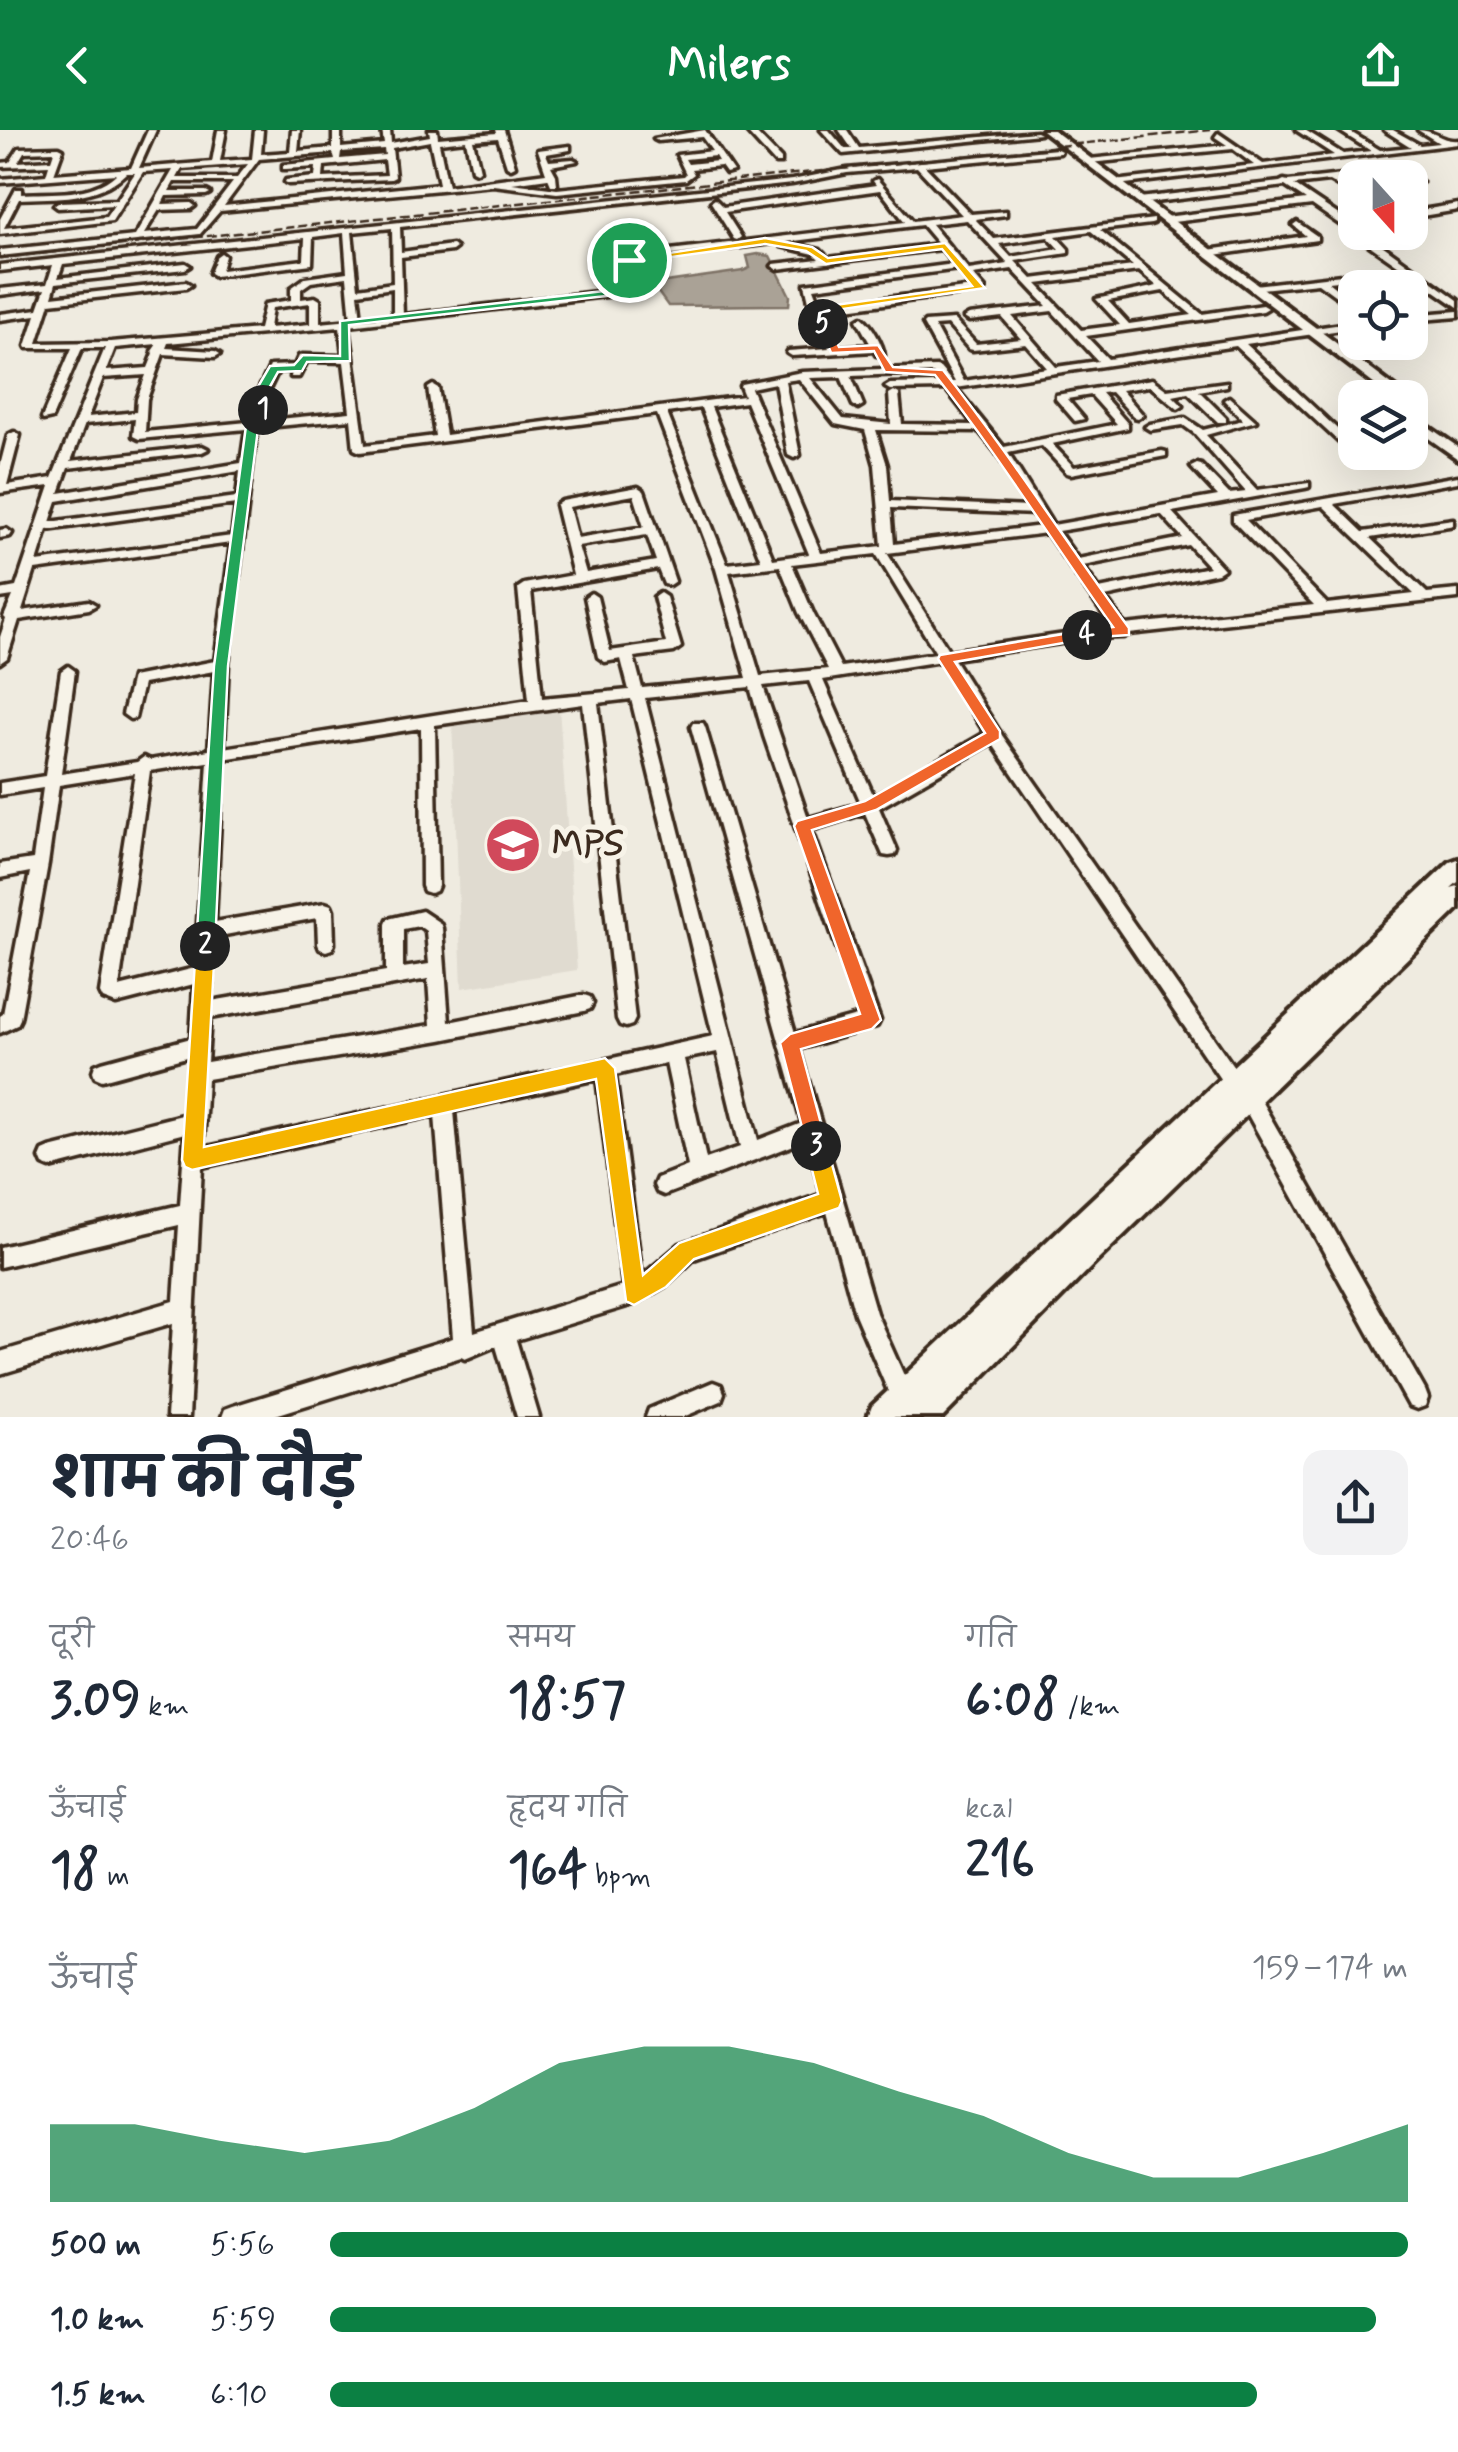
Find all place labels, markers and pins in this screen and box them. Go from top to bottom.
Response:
pin [587,218,672,303]
pin: 5 [798,299,848,349]
pin: 1 [238,385,288,435]
pin: 4 [1062,610,1112,660]
school or university icon: MPS [483,815,543,875]
place label: MPS [552,822,624,868]
pin: 2 [180,921,230,971]
pin: 3 [791,1121,841,1171]

